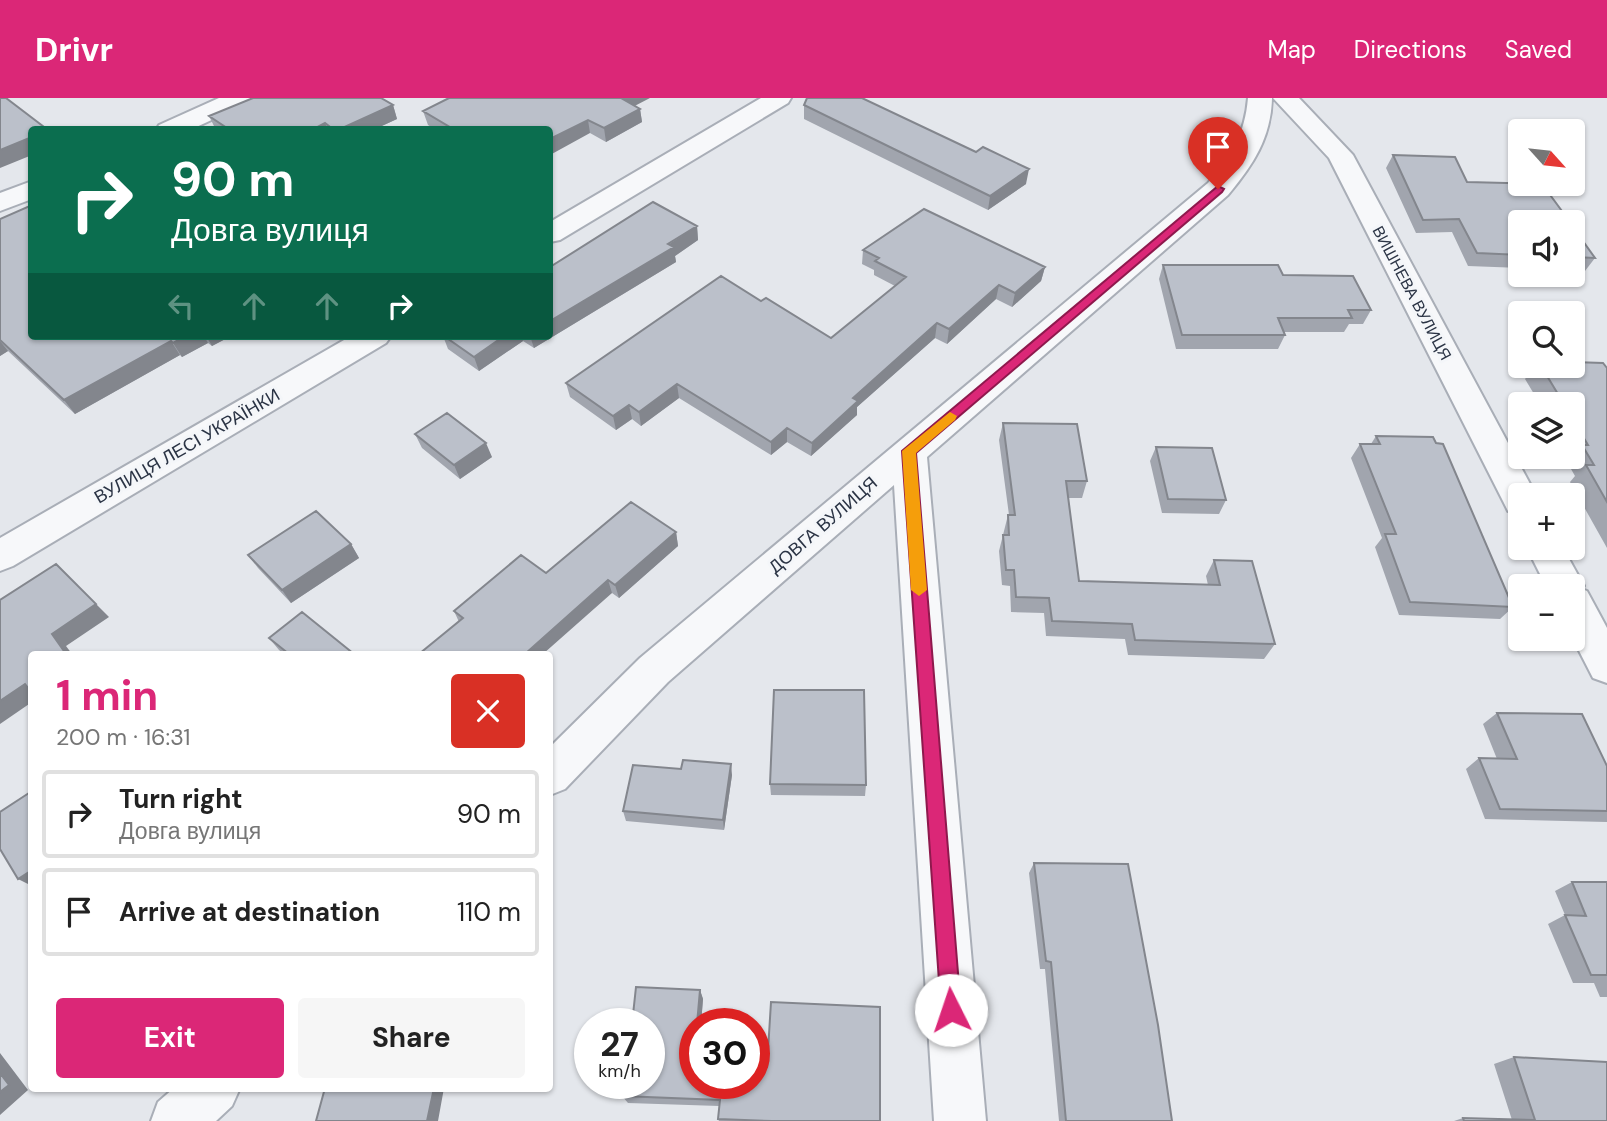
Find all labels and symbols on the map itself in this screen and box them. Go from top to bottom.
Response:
pin [1188,117,1248,189]
north arrow [1508,119,1586,196]
street label: ВИШНЕВА ВУЛИЦЯ [1368,222,1456,364]
street label: ВУЛИЦЯ ЛЕСІ УКРАЇНКИ [90,383,284,509]
street label: ДОВГА ВУЛИЦЯ [763,471,883,579]
position arrow [914,973,988,1047]
speed limit sign: 30 [679,1008,770,1099]

